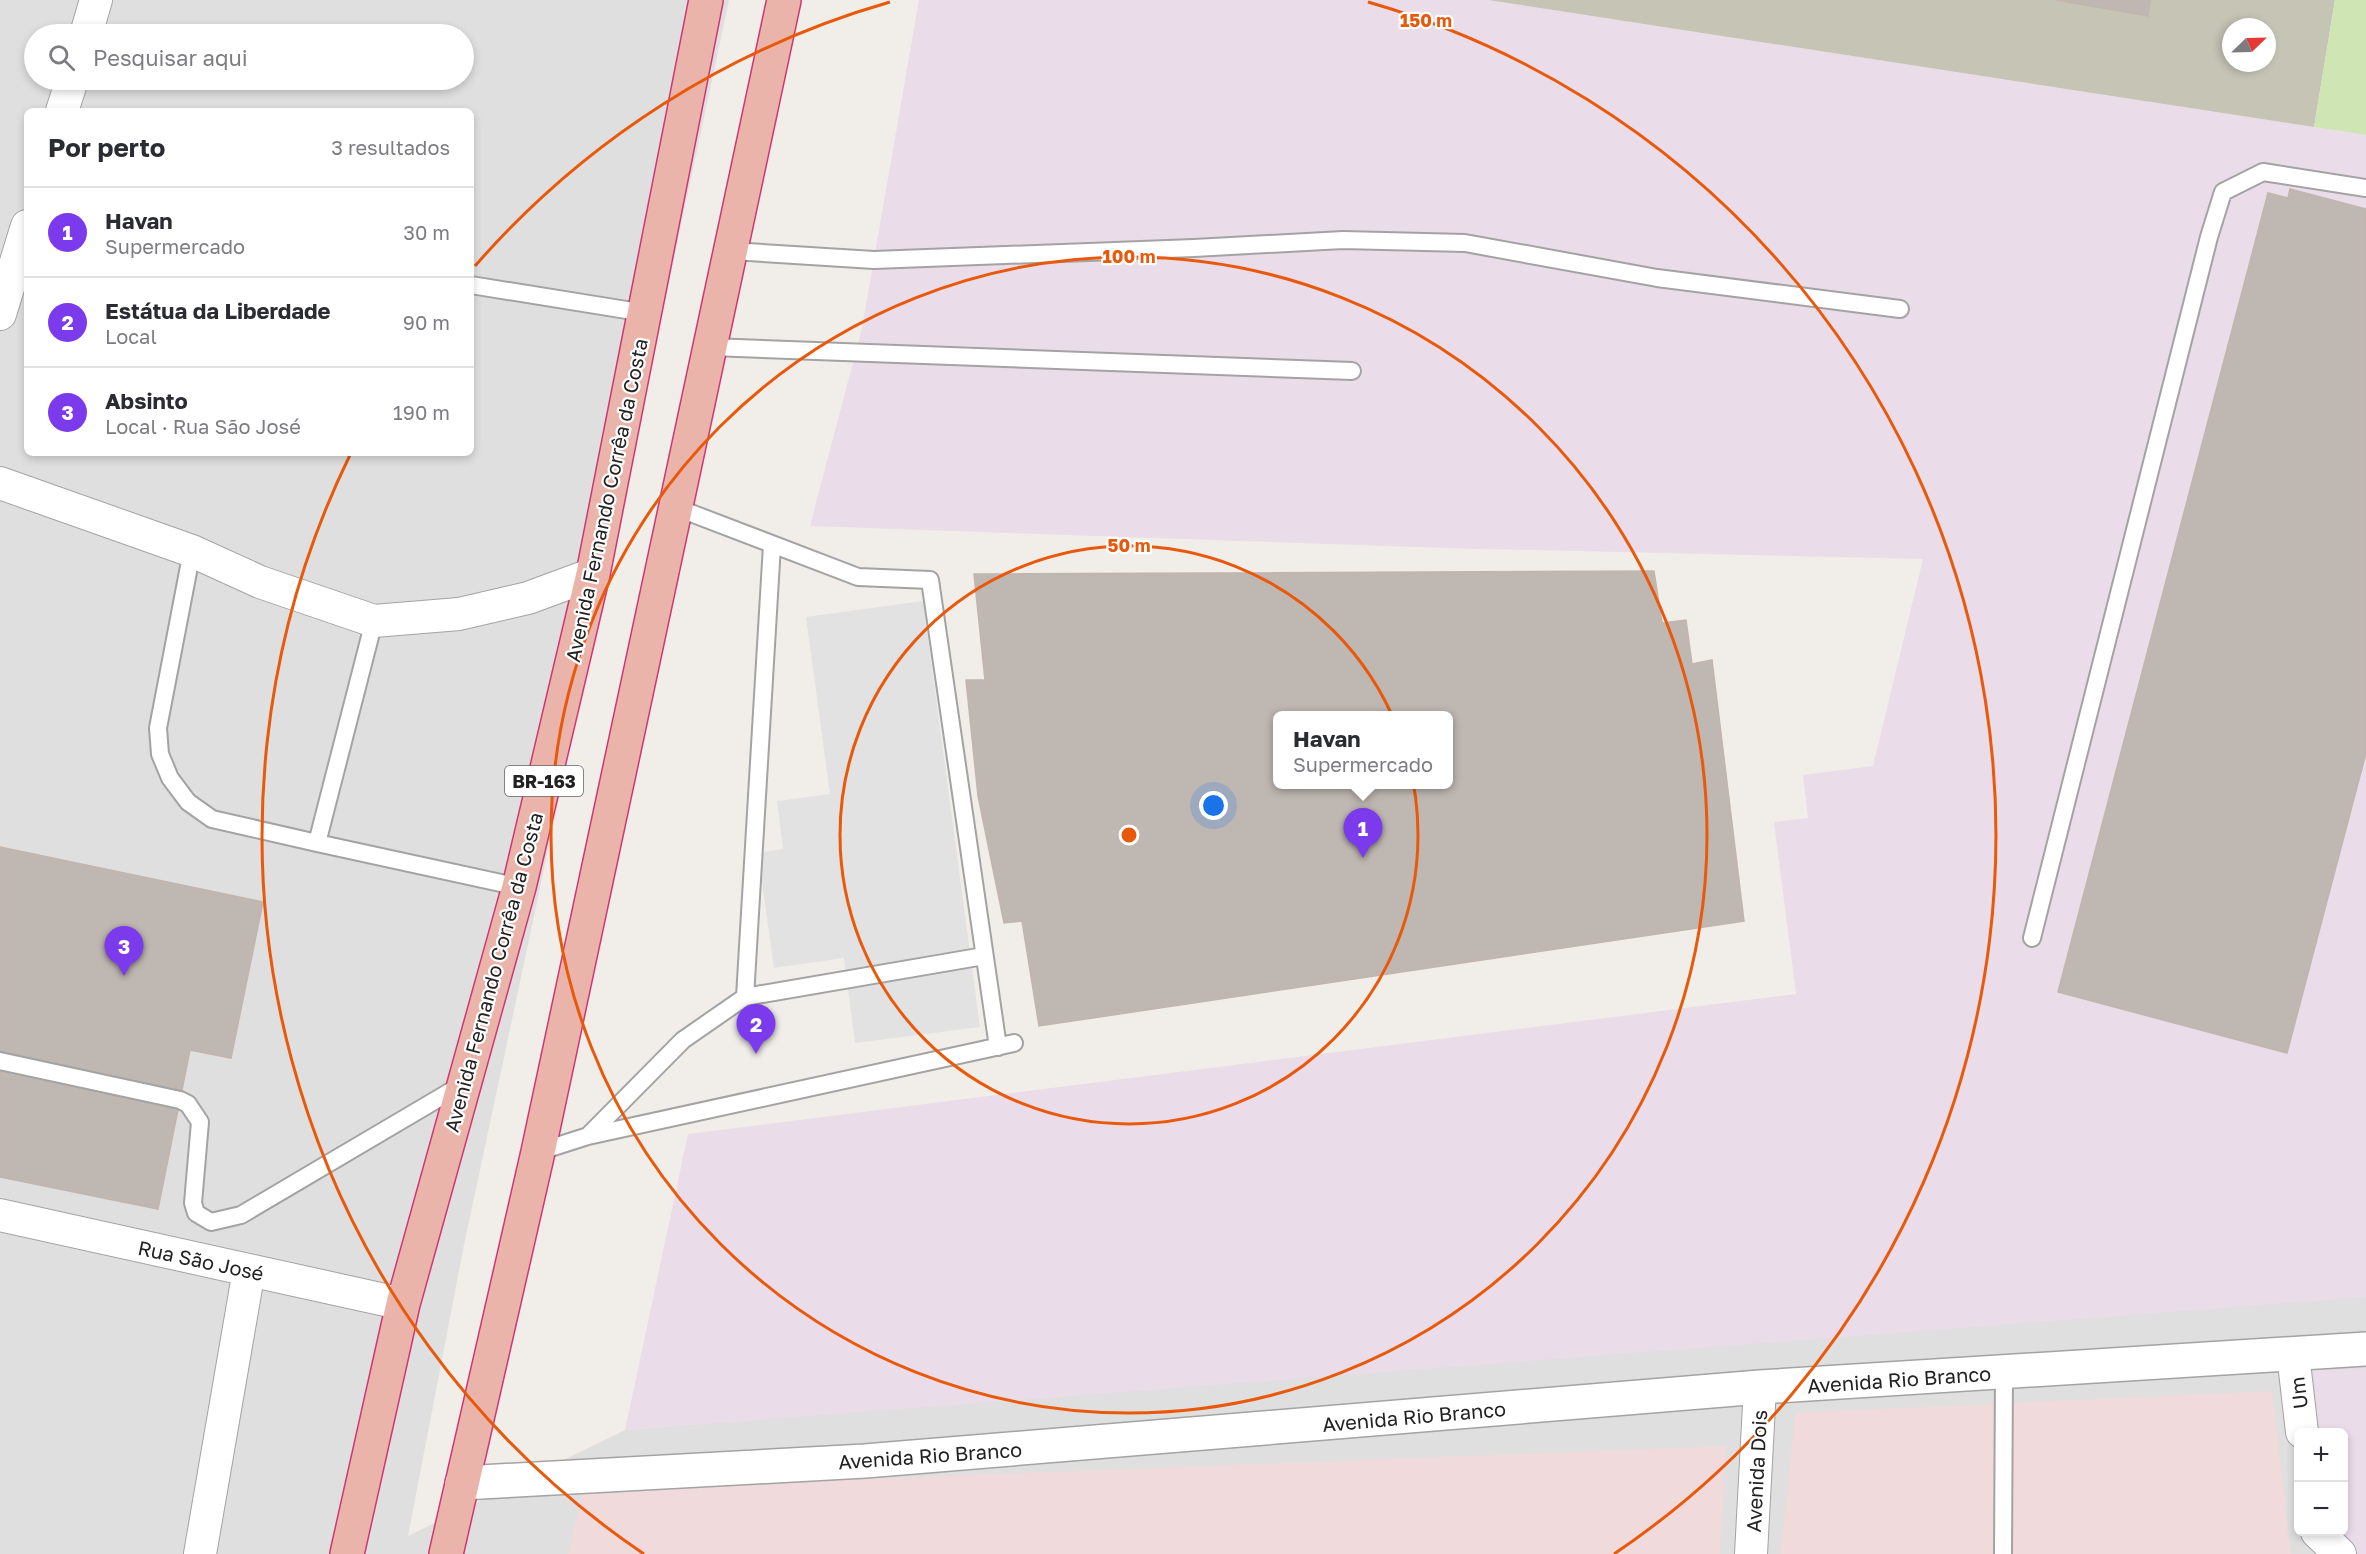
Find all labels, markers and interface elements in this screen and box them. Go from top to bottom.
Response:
text: 150 m [1400,9,1452,31]
north arrow [2222,18,2276,72]
search box [24,24,474,90]
icon: search [45,41,78,74]
text: Pesquisar aqui [93,44,248,71]
text: Por perto [48,132,165,163]
text: 3 resultados [331,135,450,159]
text: Havan [105,207,173,234]
text: 1 [62,220,73,244]
text: 30 m [403,220,450,244]
text: Supermercado [105,234,245,258]
text: 100 m [1103,245,1155,267]
text: Estátua da Liberdade [105,297,331,324]
text: 2 [61,310,74,334]
text: 90 m [403,310,450,334]
text: Local [105,324,157,348]
street label: Avenida Fernando Corrêa da Costa [560,336,652,664]
text: Absinto [105,387,188,414]
text: 3 [61,400,74,424]
text: 190 m [393,400,450,424]
text: Local · Rua São José [105,414,301,438]
text: 50 m [1108,534,1150,556]
popup [1273,711,1453,789]
text: Havan [1293,725,1361,752]
text: Supermercado [1293,752,1433,776]
road number: BR-163 [505,766,583,796]
your location [1199,791,1228,820]
pin: 1 [1344,808,1382,858]
street label: Avenida Fernando Corrêa da Costa [439,809,547,1135]
centre of rings [1119,825,1139,845]
pin: 3 [104,926,144,976]
pin: 2 [736,1004,776,1054]
street label: Rua São José [136,1235,266,1285]
street label: Avenida Rio Branco [1806,1361,1992,1397]
street label: Um [2284,1376,2312,1410]
street label: Avenida Rio Branco [1321,1396,1507,1436]
street label: Avenida Dois [1741,1409,1771,1533]
map controls [2294,1428,2348,1536]
button: + [2294,1428,2348,1482]
street label: Avenida Rio Branco [837,1437,1023,1473]
button: − [2294,1482,2348,1536]

